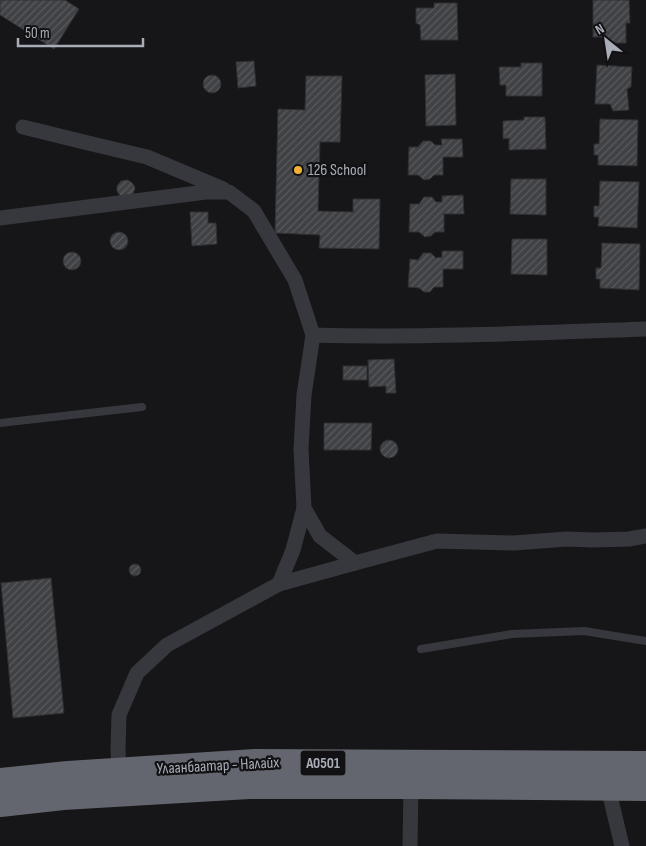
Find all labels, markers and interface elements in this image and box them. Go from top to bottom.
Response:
scale bar [18,15,142,47]
north arrow [581,15,631,65]
text: N [592,20,607,38]
text: 50 m [25,24,50,43]
place label: 126 School [308,161,366,180]
marker: 126 School [292,164,304,176]
road number: A0501 [300,750,346,776]
street label: Улаанбаатар - Налайх [156,753,280,779]

